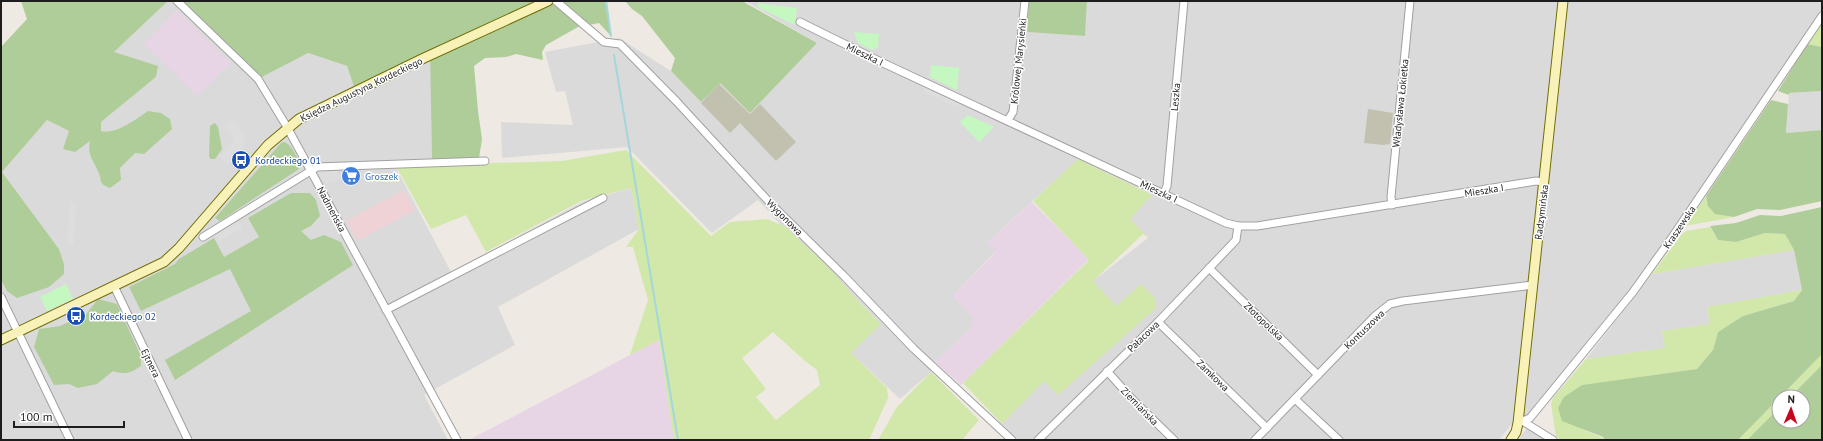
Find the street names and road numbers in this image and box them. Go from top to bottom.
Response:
street label: Królowej Marysieńki [1008,17,1029,105]
street label: Mieszka I [844,40,885,69]
street label: Księdza Augustyna Kordeckiego [298,54,425,125]
street label: Władysława Łokietka [1389,58,1412,148]
street label: Leszka [1168,82,1183,112]
street label: Mieszka I [1138,177,1180,206]
street label: Mieszka I [1463,181,1505,200]
street label: Nadmeńska [314,184,349,234]
street label: Radzymińska [1532,184,1551,240]
street label: Wygonowa [764,196,806,238]
street label: Kraszewska [1660,203,1699,251]
street label: Złotopolska [1241,299,1286,343]
street label: Kontuszowa [1341,307,1387,352]
street label: Pałacowa [1124,318,1162,355]
street label: Ejtnera [138,347,163,380]
street label: Zamkowa [1194,357,1232,394]
street label: Ziemiańska [1118,384,1161,428]

